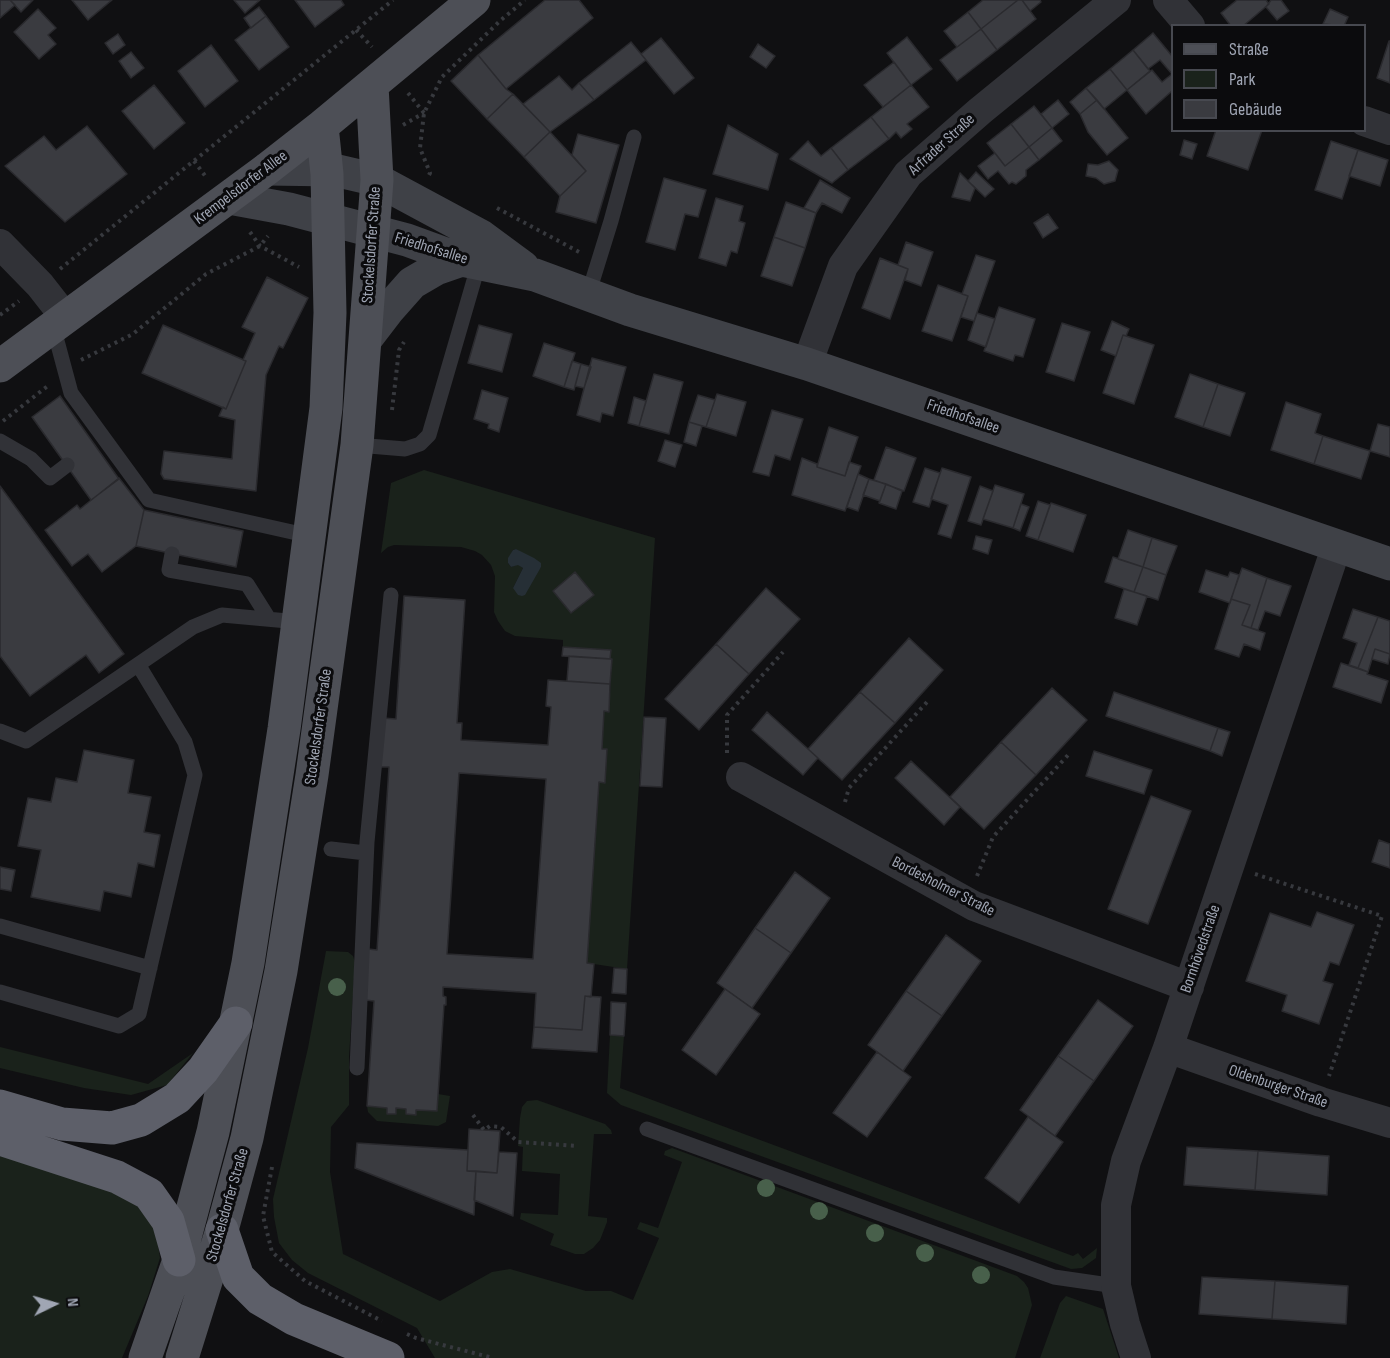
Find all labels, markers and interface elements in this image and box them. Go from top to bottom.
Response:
legend [1171,24,1366,132]
text: Straße [1229,39,1269,60]
text: Park [1229,69,1255,90]
text: Gebäude [1229,99,1282,120]
street label: Arfrader Straße [905,110,979,180]
street label: Krempelsdorfer Allee [191,147,291,229]
street label: Stockelsdorfer Straße [358,186,386,304]
street label: Friedhofsallee [392,229,470,269]
street label: Friedhofsallee [924,396,1002,438]
street label: Stockelsdorfer Straße [301,668,337,786]
street label: Bordesholmer Straße [888,853,998,921]
street label: Bornhövedstraße [1177,902,1225,996]
street label: Oldenburger Straße [1226,1061,1330,1113]
street label: Stockelsdorfer Straße [203,1146,253,1264]
north arrow [24,1274,84,1334]
text: N [63,1297,82,1307]

